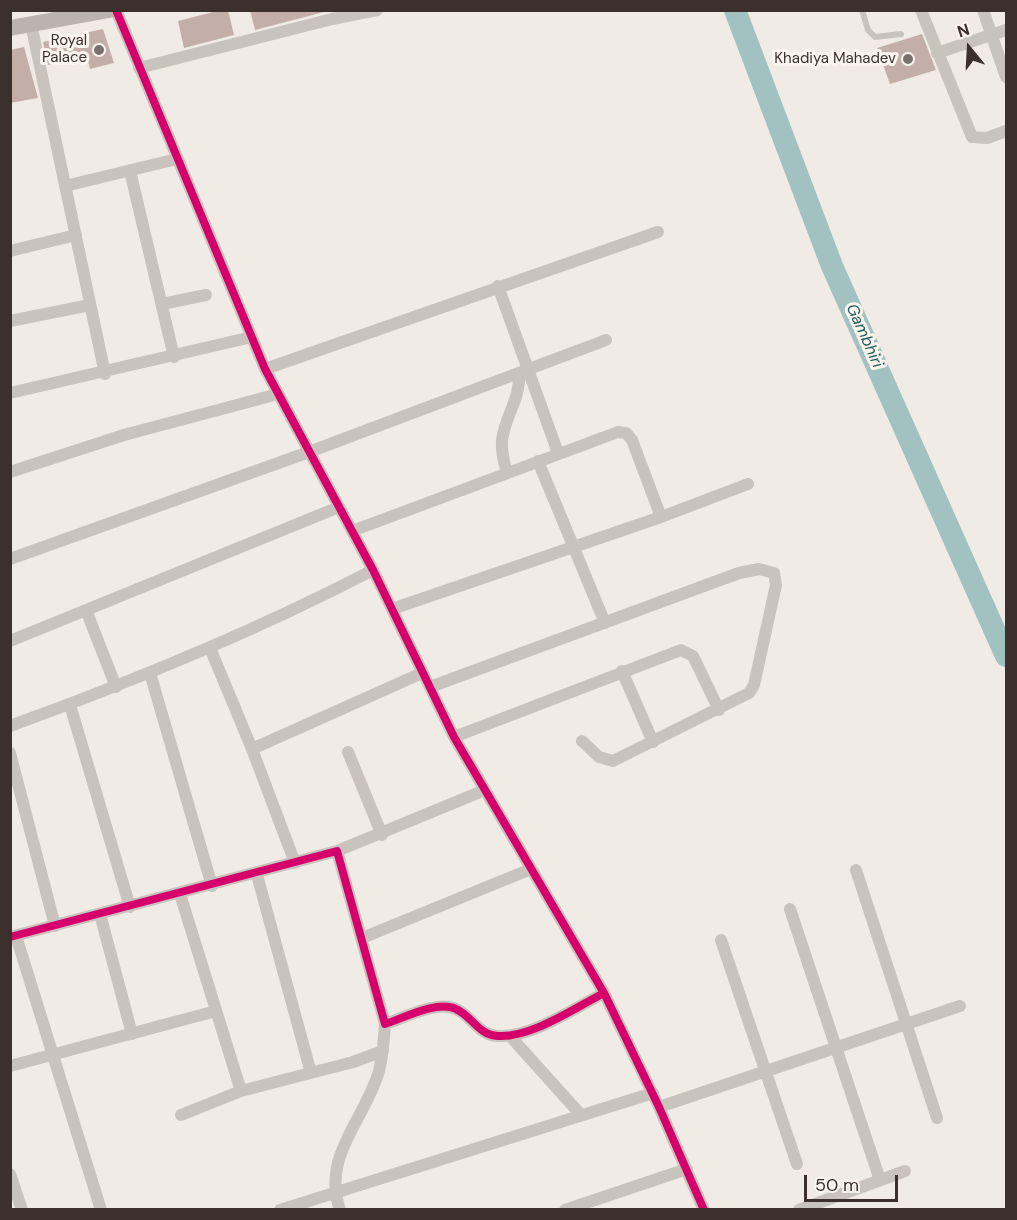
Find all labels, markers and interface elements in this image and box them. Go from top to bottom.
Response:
north arrow [939,18,999,78]
text: N [954,19,972,42]
place label: Royal Palace [42,32,87,67]
marker: Royal Palace [92,43,106,57]
place label: Khadiya Mahadev [774,50,896,68]
marker: Khadiya Mahadev [901,52,915,66]
water label: Gambhiri [841,301,887,371]
scale bar [807,1163,902,1201]
text: 50 m [815,1173,859,1197]

